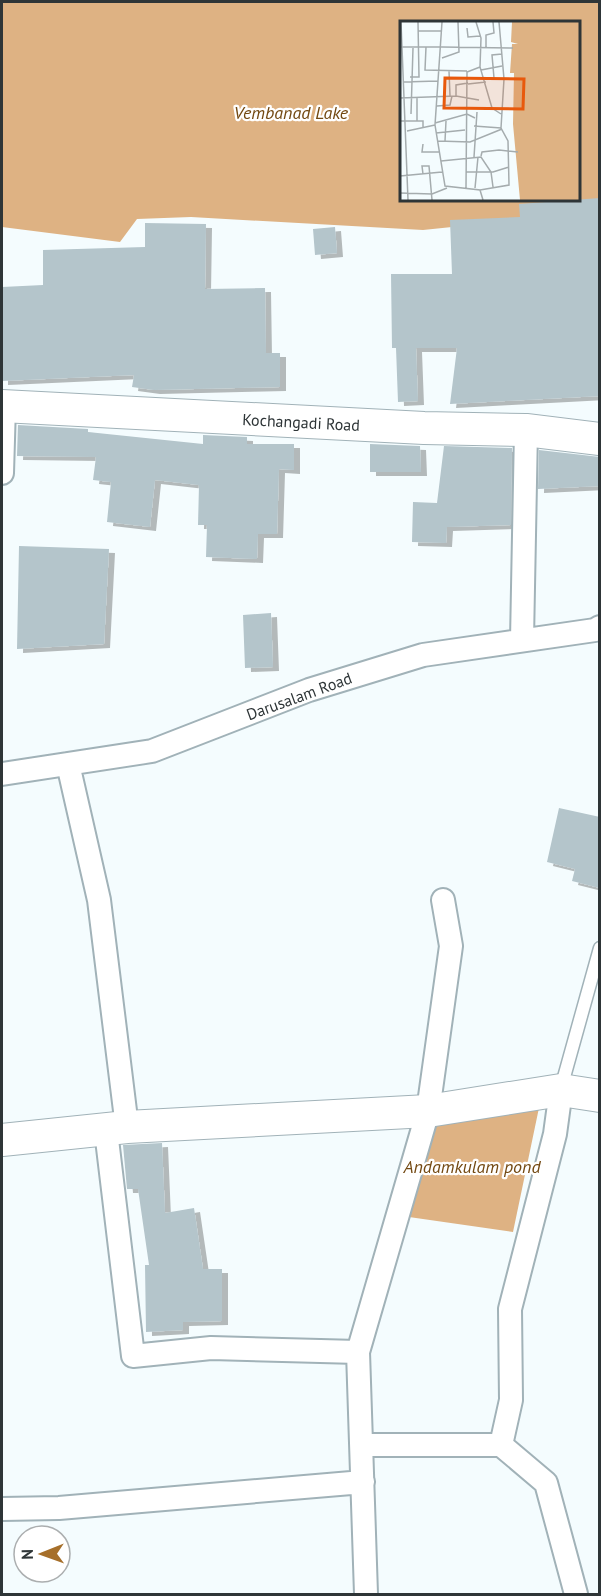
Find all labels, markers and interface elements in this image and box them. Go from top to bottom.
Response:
inset map [400,21,580,201]
water label: Vembanad Lake [234,101,349,124]
street label: Kochangadi Road [242,409,360,435]
street label: Darusalam Road [243,668,355,724]
water label: Andamkulam pond [402,1155,541,1178]
north arrow [12,1524,72,1584]
text: N [17,1549,37,1560]

